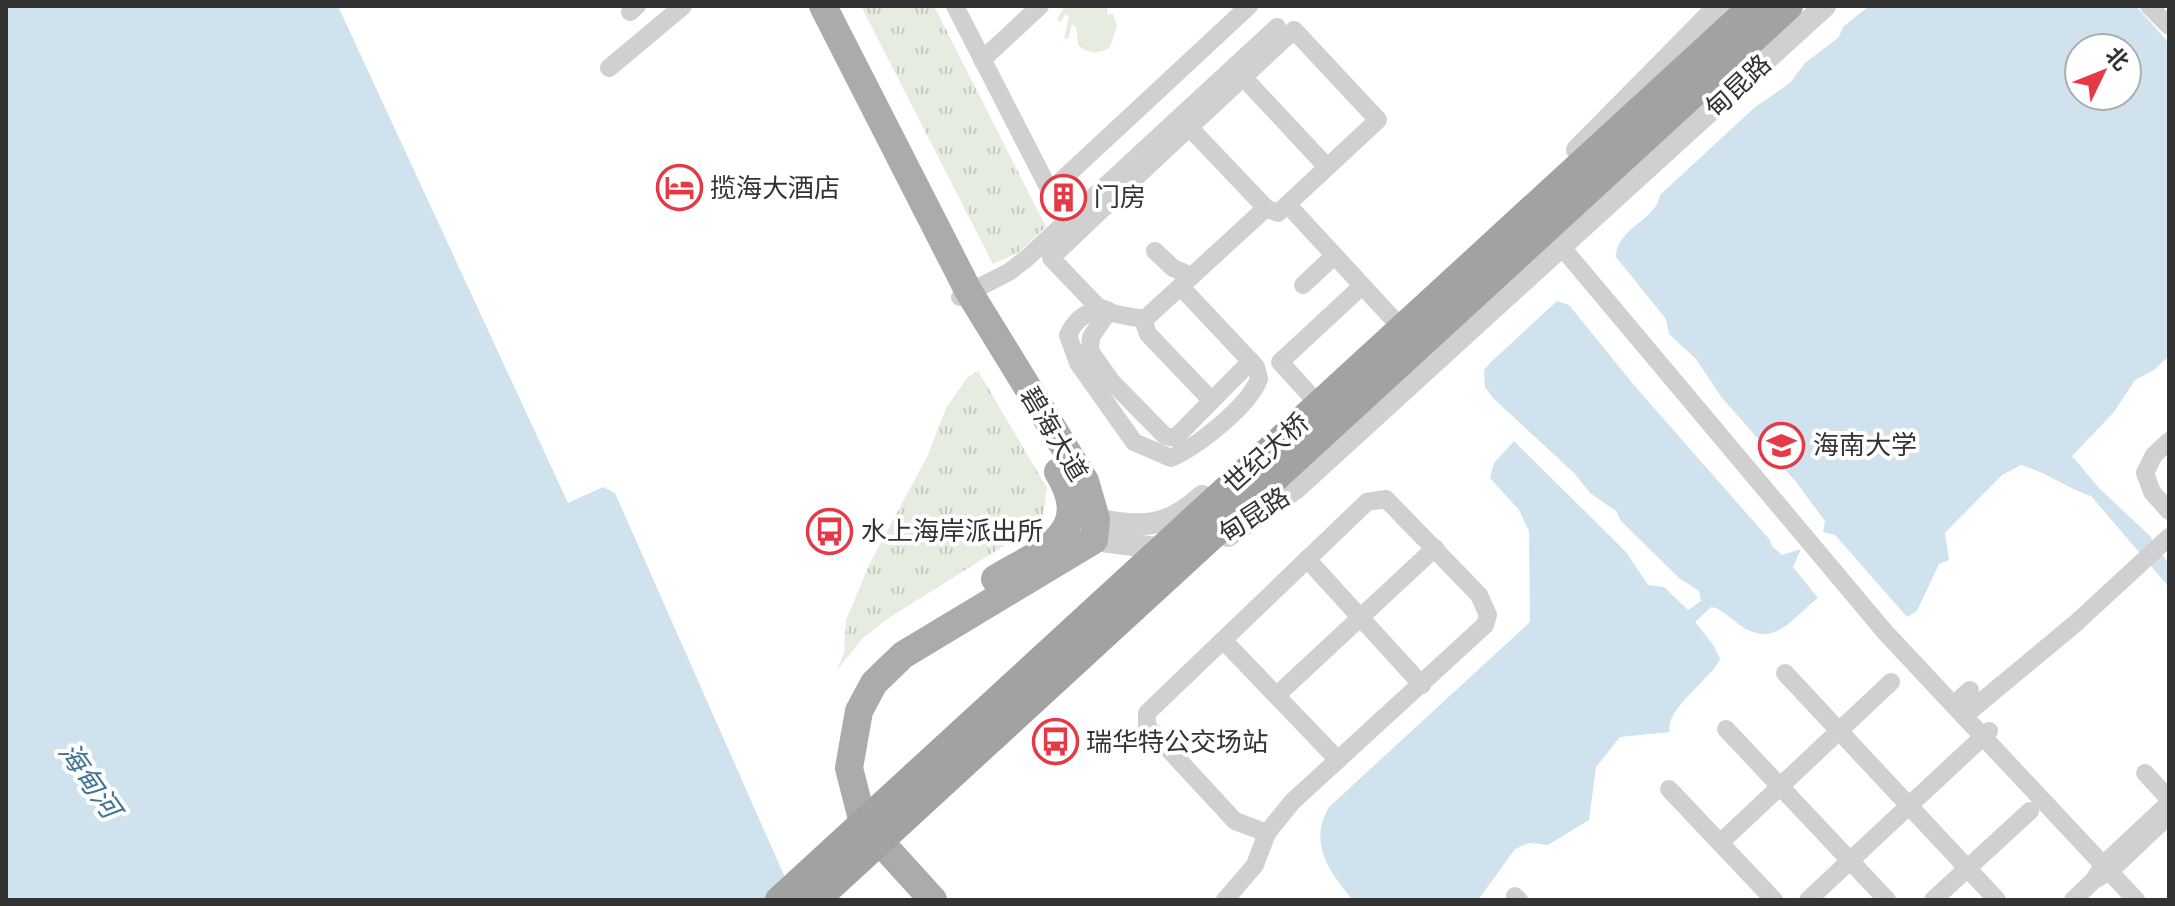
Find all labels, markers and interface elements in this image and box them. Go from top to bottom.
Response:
north arrow [2063,32,2143,112]
text: 北 [2100,42,2134,76]
street label: 甸昆路 [1699,48,1777,124]
hotel icon: 揽海大酒店 [655,164,703,212]
place label: 揽海大酒店 [710,173,840,204]
building icon: 门房 [1039,173,1087,221]
place label: 门房 [1094,182,1146,213]
street label: 碧海大道 [1013,382,1094,487]
street label: 世纪大桥 [1217,407,1315,500]
school or university icon: 海南大学 [1758,421,1806,469]
place label: 海南大学 [1813,430,1917,461]
street label: 甸昆路 [1213,481,1295,550]
bus stop icon: 水上海岸派出所 [806,507,854,555]
place label: 水上海岸派出所 [861,516,1043,547]
bus stop icon: 瑞华特公交场站 [1031,718,1079,766]
place label: 瑞华特公交场站 [1086,727,1268,758]
water label: 海甸河 [52,736,130,828]

